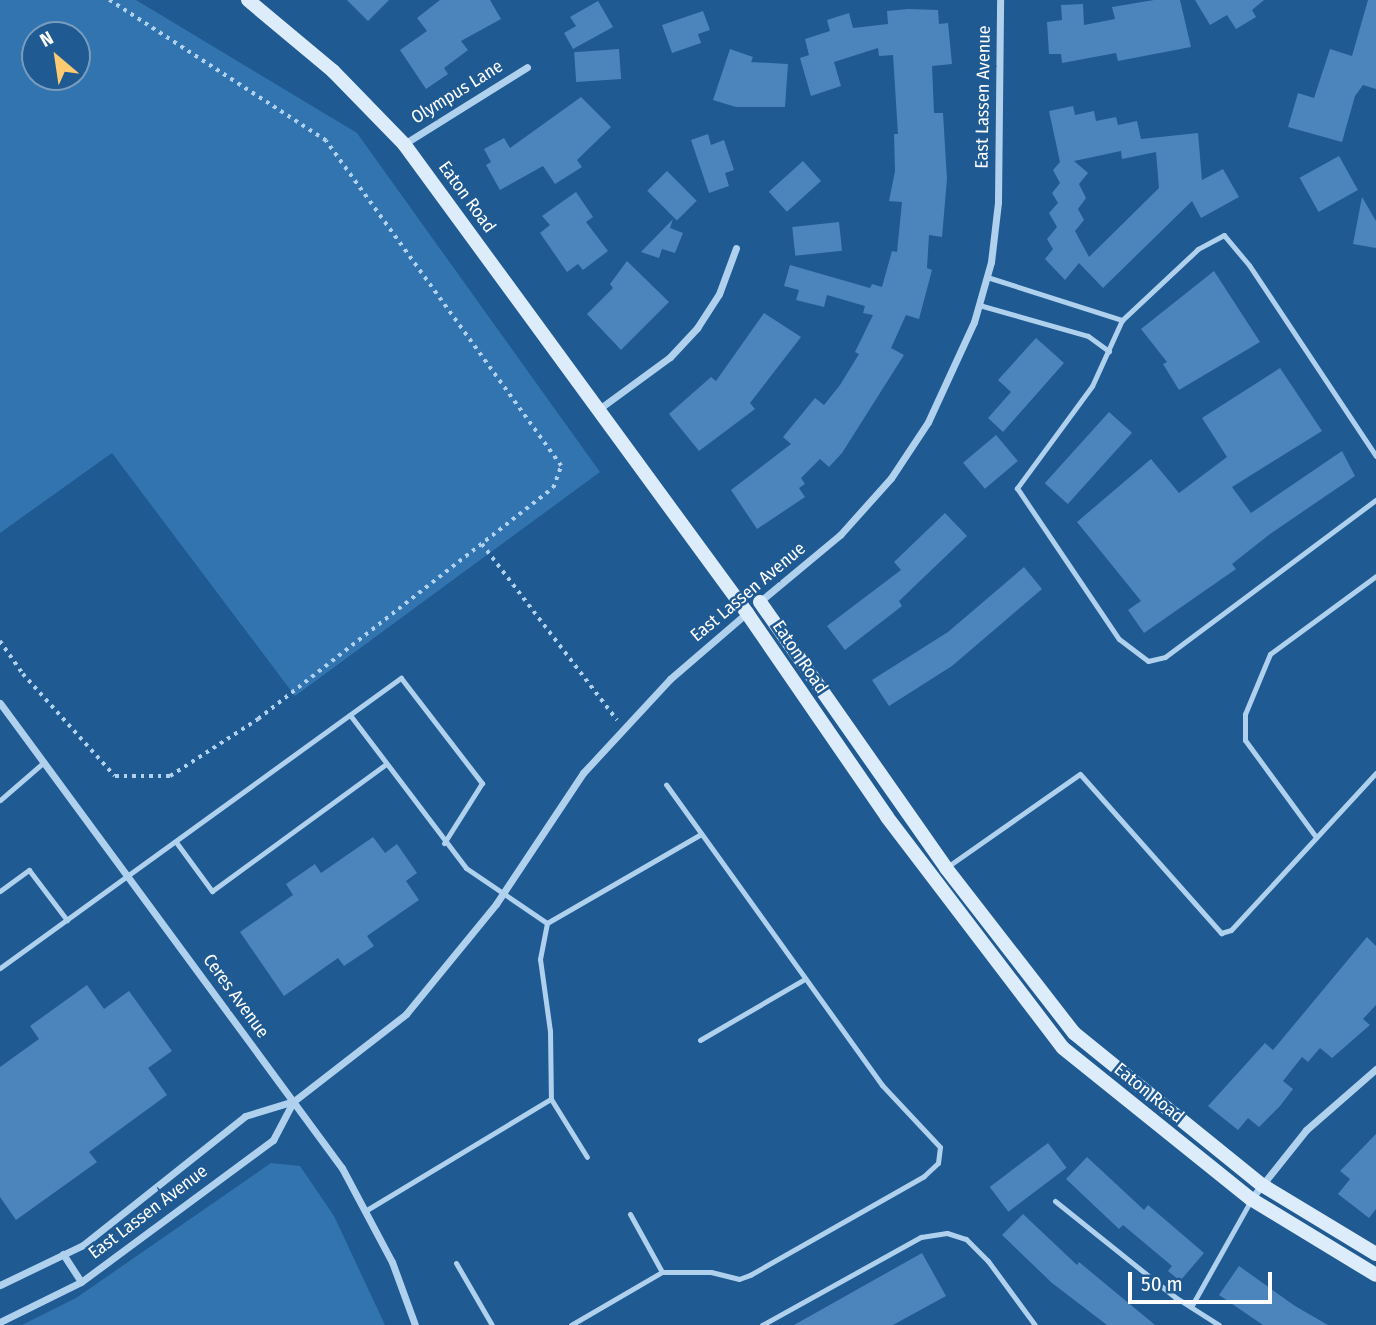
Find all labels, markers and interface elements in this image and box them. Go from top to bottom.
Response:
north arrow [21,21,91,91]
street label: East Lassen Avenue [971,25,995,169]
text: N [36,26,57,52]
street label: Olympus Lane [407,55,507,129]
street label: Eaton Road [434,157,500,237]
street label: East Lassen Avenue [686,538,810,646]
street label: Eaton Road [768,616,832,698]
street label: Ceres Avenue [198,950,274,1042]
street label: Eaton Road [1110,1058,1188,1128]
street label: East Lassen Avenue [84,1160,212,1264]
scale bar [1131,1258,1274,1302]
text: 50 m [1141,1271,1183,1297]

